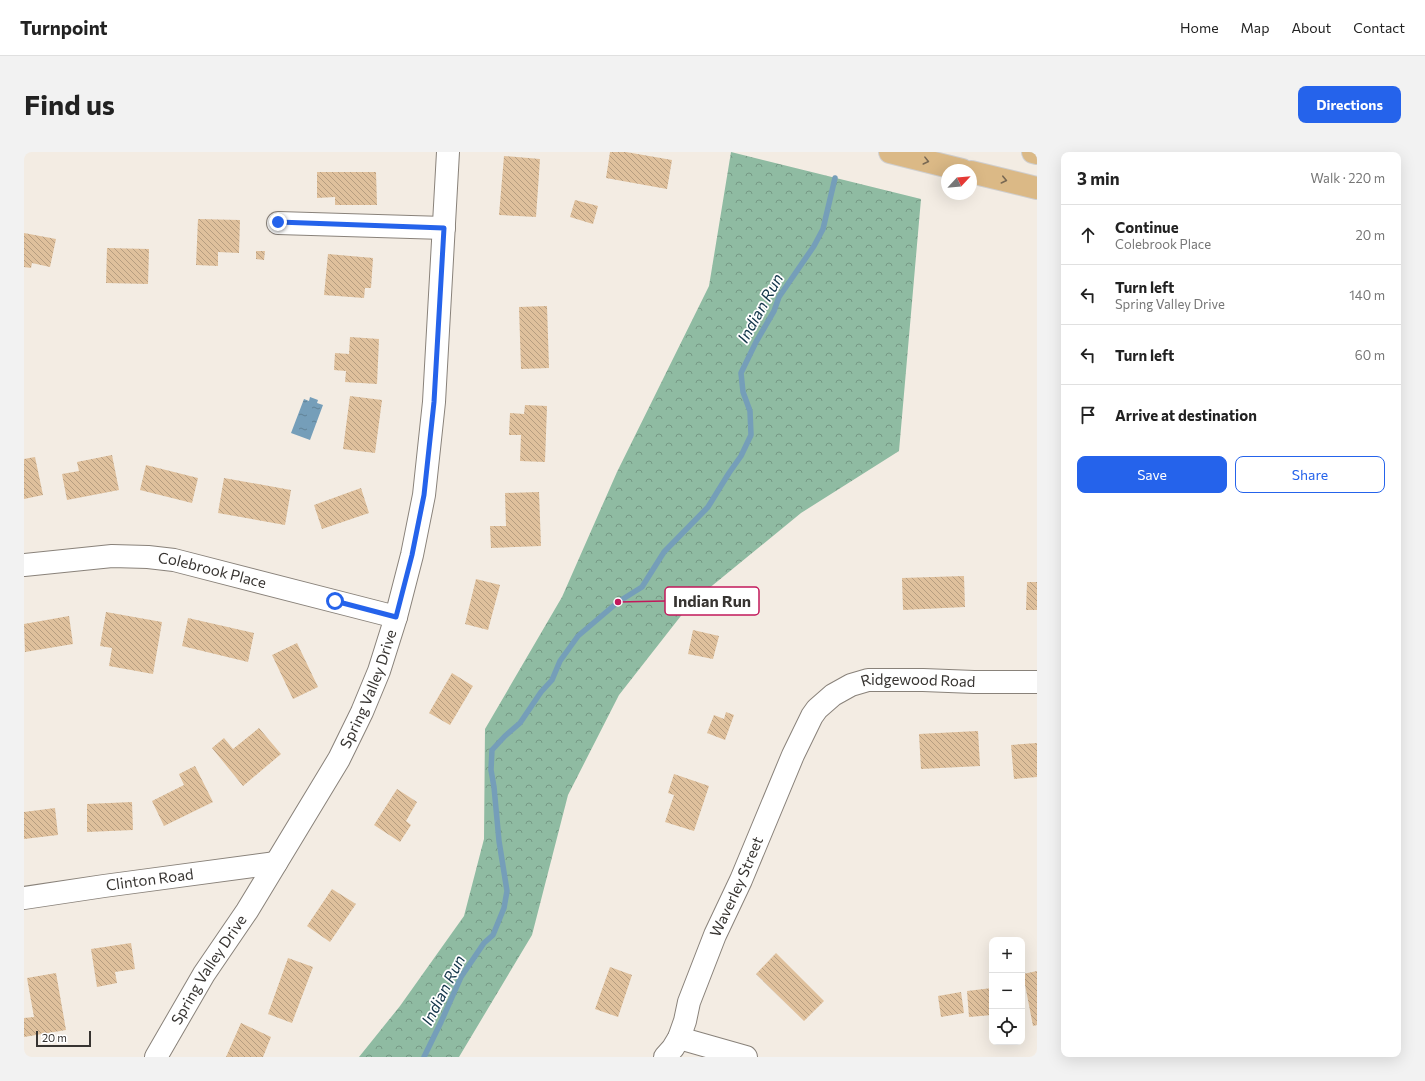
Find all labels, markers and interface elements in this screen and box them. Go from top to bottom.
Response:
text: Turnpoint [20,16,108,39]
text: Home [1180,19,1219,36]
text: Map [1241,19,1269,36]
text: About [1291,19,1331,36]
text: Contact [1353,19,1405,36]
button: Directions [1298,86,1401,123]
text: Find us [24,87,115,121]
one-way arrow [922,156,929,165]
north arrow [941,164,977,200]
text: 3 min [1077,168,1120,189]
text: Walk · 220 m [1311,170,1385,186]
one-way arrow [1001,176,1007,184]
route end [269,213,287,231]
text: Continue [1115,218,1179,236]
icon: ahead [1077,224,1099,246]
text: 20 m [1356,227,1385,243]
text: Colebrook Place [1115,236,1211,252]
water label: Indian Run [733,270,786,346]
text: Turn left [1115,278,1174,296]
icon: left [1077,284,1099,306]
text: 140 m [1349,287,1385,303]
text: Spring Valley Drive [1115,296,1225,312]
icon: left [1077,344,1099,366]
text: Turn left [1115,346,1174,364]
text: 60 m [1355,347,1385,363]
icon: arrive [1077,404,1099,426]
text: Arrive at destination [1115,406,1257,424]
button: Save [1077,456,1227,493]
button: Share [1235,456,1385,493]
street label: Colebrook Place [157,548,268,591]
callout: Indian Run [665,587,759,615]
text: Indian Run [673,591,751,610]
route start [326,592,344,610]
street label: Spring Valley Drive [336,627,400,751]
street label: Ridgewood Road [858,670,976,690]
street label: Waverley Street [705,833,766,939]
street label: Clinton Road [105,864,194,894]
street label: Spring Valley Drive [167,911,250,1028]
map controls [989,937,1025,1045]
button: + [989,937,1025,973]
water label: Indian Run [417,951,468,1028]
button: − [989,973,1025,1009]
button: locate [989,1009,1025,1045]
scale bar [36,1029,91,1048]
text: 20 m [42,1031,67,1044]

